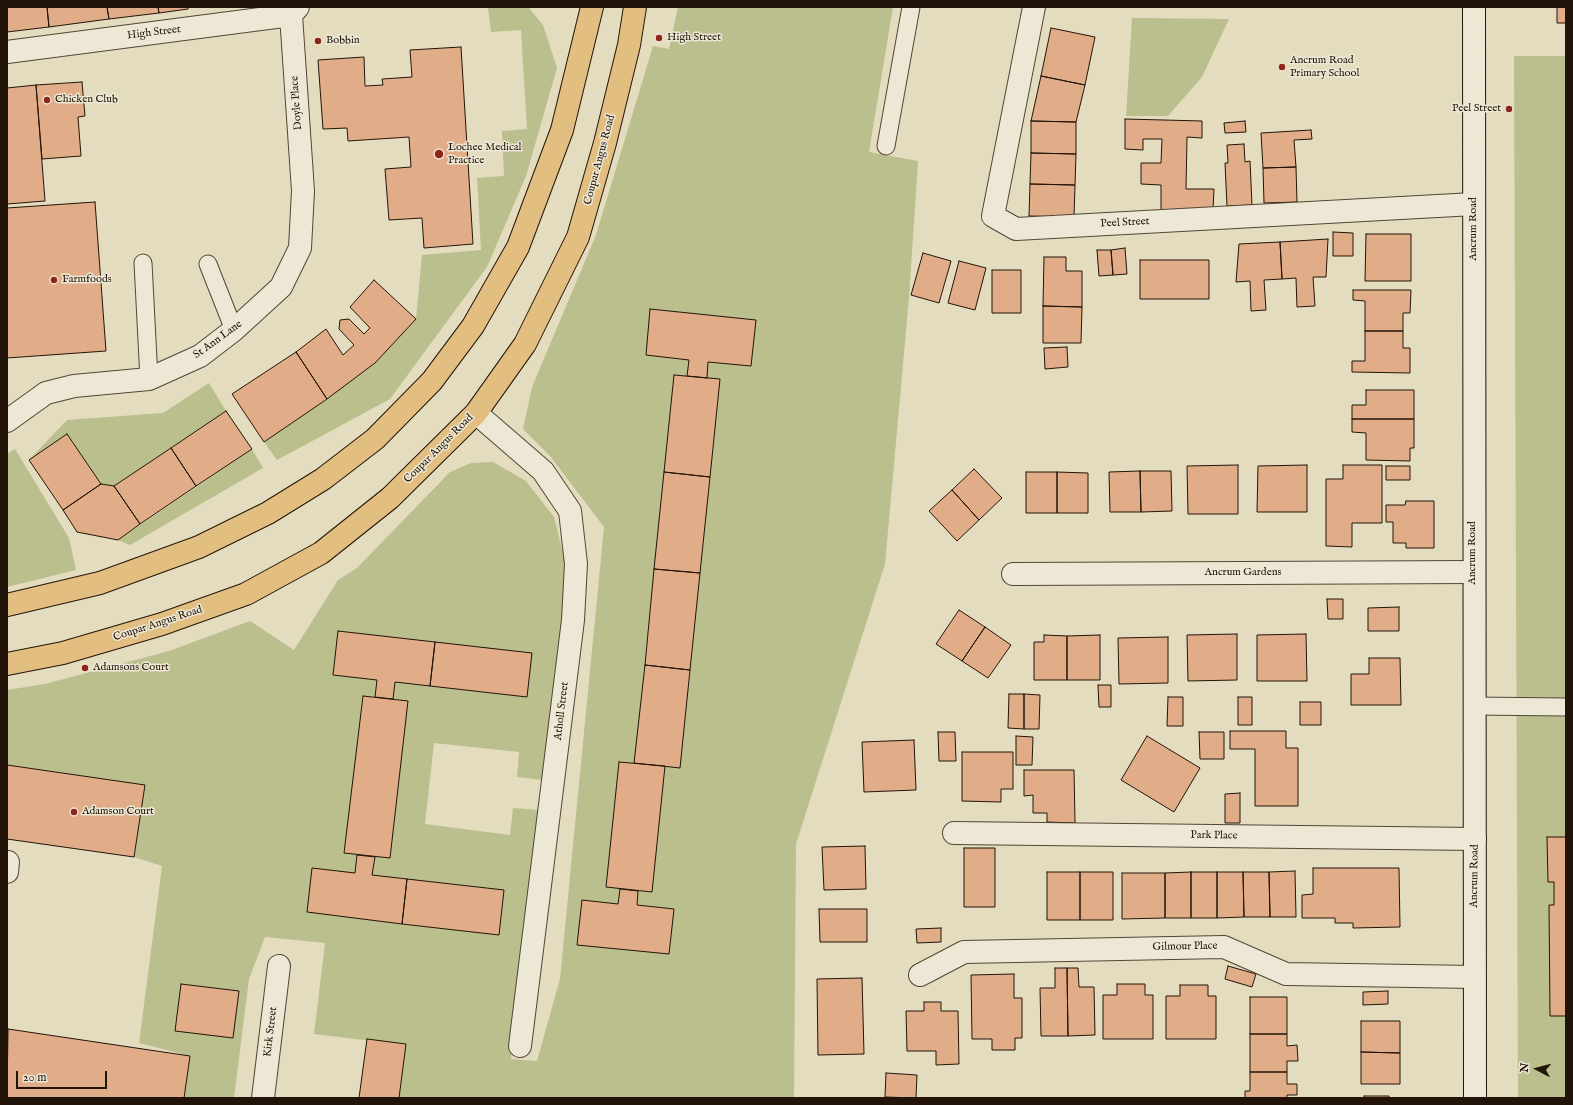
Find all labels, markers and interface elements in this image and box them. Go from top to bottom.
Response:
street label: High Street [126,23,182,43]
place label: High Street [667,31,721,45]
marker: High Street [654,33,664,43]
place label: Bobbin [326,34,360,48]
marker: Bobbin [313,36,323,46]
place label: Ancrum Road Primary School [1290,54,1359,80]
marker: Ancrum Road Primary School [1277,62,1287,72]
street label: Doyle Place [289,75,305,131]
place label: Chicken Club [55,93,118,107]
marker: Chicken Club [42,95,52,105]
place label: Peel Street [1452,102,1501,116]
marker: Peel Street [1504,104,1514,114]
street label: Coupar Angus Road [582,114,618,206]
place label: Lochee Medical Practice [448,141,521,167]
marker: Lochee Medical Practice [433,148,445,160]
street label: Ancrum Road [1467,197,1481,261]
street label: Peel Street [1100,215,1150,231]
place label: Farmfoods [62,273,112,287]
marker: Farmfoods [49,275,59,285]
street label: St Ann Lane [191,318,245,362]
street label: Coupar Angus Road [402,412,476,486]
street label: Ancrum Road [1466,521,1480,585]
street label: Ancrum Gardens [1205,566,1281,580]
street label: Coupar Angus Road [112,603,204,645]
place label: Adamsons Court [93,661,169,675]
marker: Adamsons Court [80,663,90,673]
street label: Atholl Street [552,681,572,741]
place label: Adamson Court [82,805,154,819]
marker: Adamson Court [69,807,79,817]
street label: Park Place [1190,829,1238,843]
street label: Ancrum Road [1468,844,1482,908]
street label: Gilmour Place [1152,940,1218,954]
street label: Kirk Street [261,1006,281,1058]
north arrow [1517,1049,1557,1089]
text: N [1518,1062,1533,1073]
scale bar [18,1063,109,1089]
text: 20 m [23,1070,46,1085]

